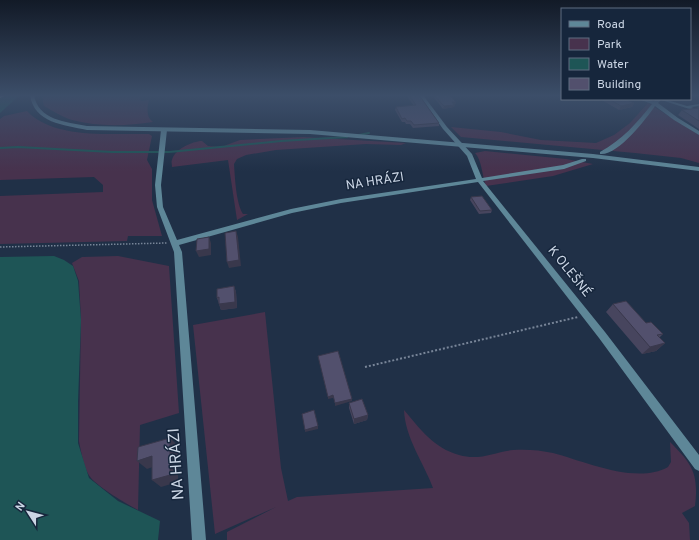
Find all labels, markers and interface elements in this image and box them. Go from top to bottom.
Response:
legend [561,8,691,100]
text: Road [597,17,625,33]
text: Park [597,37,622,53]
text: Water [597,57,629,73]
text: Building [597,77,641,93]
street label: NA HRÁZI [344,168,405,194]
street label: K OLEŠNÉ [544,242,596,301]
street label: NA HRÁZI [163,427,189,501]
north arrow [8,492,48,532]
text: N [13,499,29,514]

